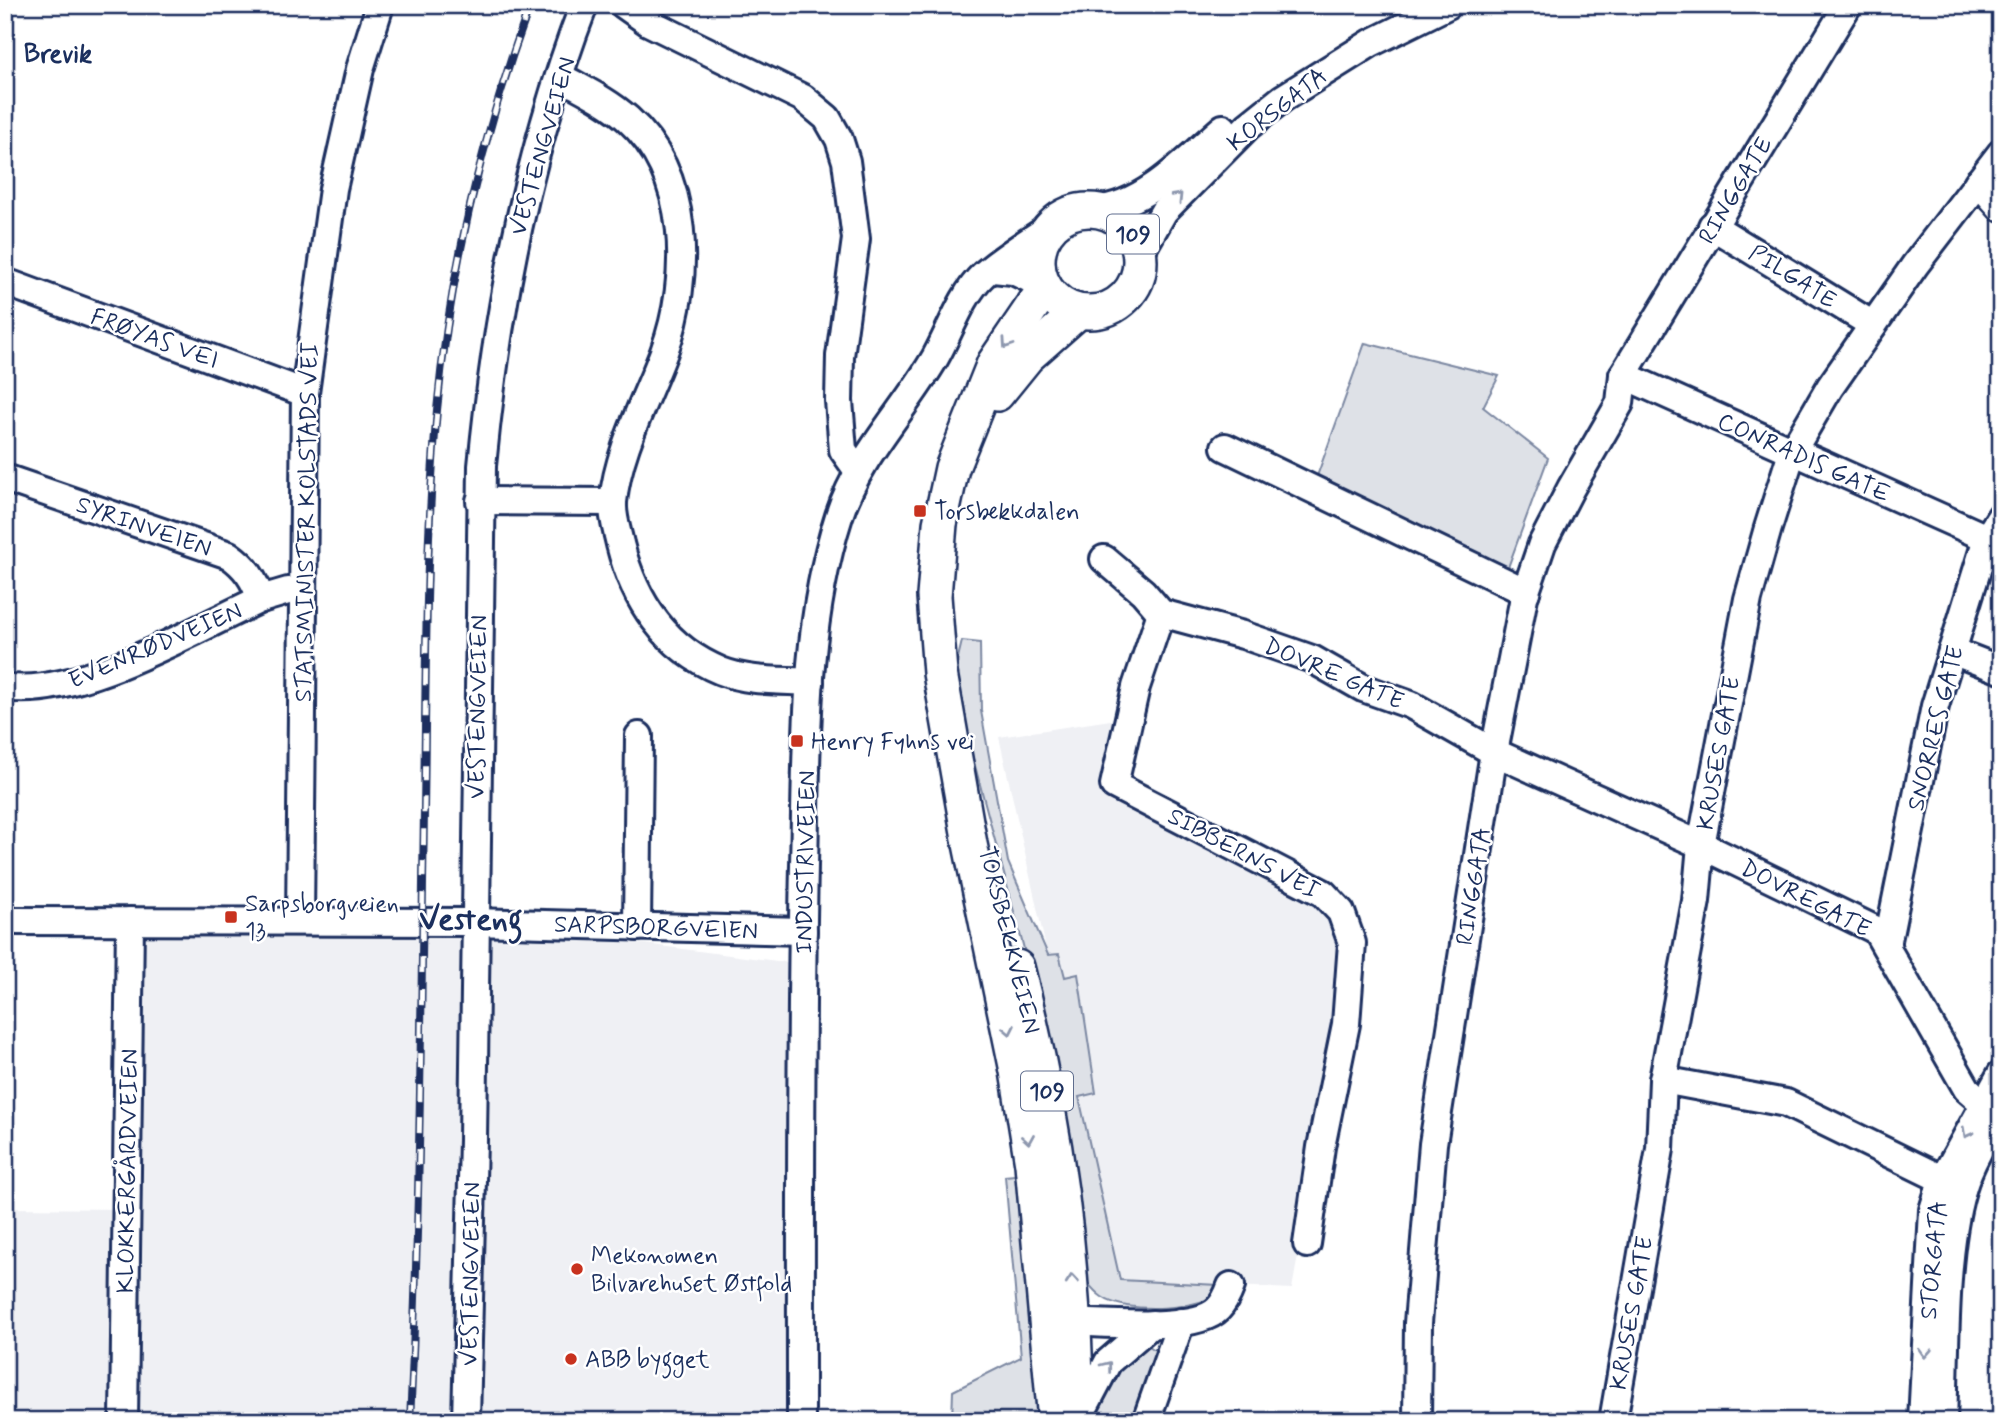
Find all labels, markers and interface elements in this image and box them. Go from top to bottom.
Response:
district label: Brevik [24,38,92,72]
street label: VESTENGVEIEN [503,54,584,239]
street label: KORSGATA [1221,61,1334,159]
street label: RINGGATE [1692,131,1781,250]
one-way arrow [1170,192,1183,205]
road number: 109 [1107,215,1159,254]
street label: PILGATE [1742,238,1842,316]
street label: FRØYAS VEI [86,302,223,377]
one-way arrow [1002,337,1015,350]
street label: STATSMINISTER KOLSTADS VEI [289,342,326,702]
street label: CONRADIS GATE [1712,406,1895,510]
street label: SYRINVEIEN [72,490,215,565]
place label: Torsbekkdalen [934,497,1080,528]
marker: Torsbekkdalen [912,503,928,519]
street label: EVENRØDVEIEN [64,596,247,697]
street label: VESTENGVEIEN [461,615,496,799]
street label: DOVRE GATE [1259,631,1408,718]
street label: SNORRES GATE [1901,643,1972,814]
street label: KRUSES GATE [1691,674,1748,833]
place label: Henry Fyhns vei [811,727,974,758]
marker: Henry Fyhns vei [789,733,805,749]
street label: INDUSTRIVEIEN [789,770,824,954]
street label: SIBBERNS VEI [1162,801,1325,907]
street label: RINGGATA [1450,825,1499,948]
street label: TORSBEKKVEIEN [970,843,1047,1037]
street label: DOVREGATE [1735,853,1876,945]
place label: Sarpsborgveien 13 [245,889,399,948]
district label: Vesteng [419,899,523,945]
marker: Sarpsborgveien 13 [223,909,239,925]
street label: SARPSBORGVEIEN [553,909,759,948]
one-way arrow [1001,1024,1016,1036]
street label: KLOKKERGÅRDVEIEN [111,1048,146,1294]
road number: 109 [1021,1072,1073,1110]
one-way arrow [1961,1126,1975,1138]
one-way arrow [1020,1133,1035,1144]
street label: VESTENGVEIEN [454,1182,489,1366]
street label: STORGATA [1914,1199,1955,1321]
street label: KRUSES GATE [1604,1234,1661,1393]
place label: Mekonomen Bilvarehuset Østfold [591,1241,792,1302]
marker: Mekonomen Bilvarehuset Østfold [569,1261,585,1277]
one-way arrow [1065,1273,1080,1284]
place label: ABB bygget [585,1345,710,1379]
one-way arrow [1918,1347,1933,1358]
marker: ABB bygget [563,1351,579,1367]
one-way arrow [1098,1362,1111,1374]

